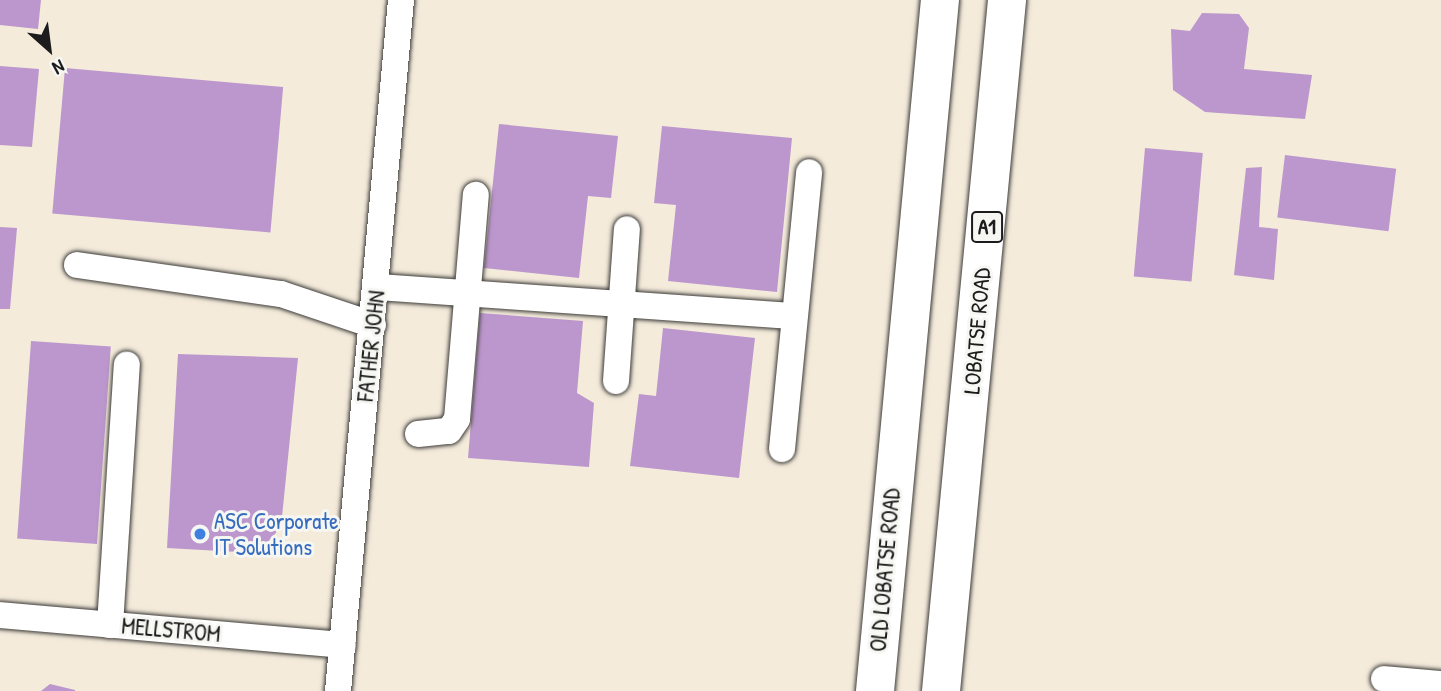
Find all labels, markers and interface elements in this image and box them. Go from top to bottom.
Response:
north arrow [14,14,84,84]
text: N [48,54,69,81]
road number: A1 [970,210,1004,244]
street label: LOBATSE ROAD [958,267,996,395]
street label: FATHER JOHN [351,289,391,403]
street label: OLD LOBATSE ROAD [864,487,906,653]
place label: ASC Corporate IT Solutions [214,507,338,561]
marker: ASC Corporate IT Solutions [192,526,208,542]
street label: MELLSTROM [120,612,222,648]

